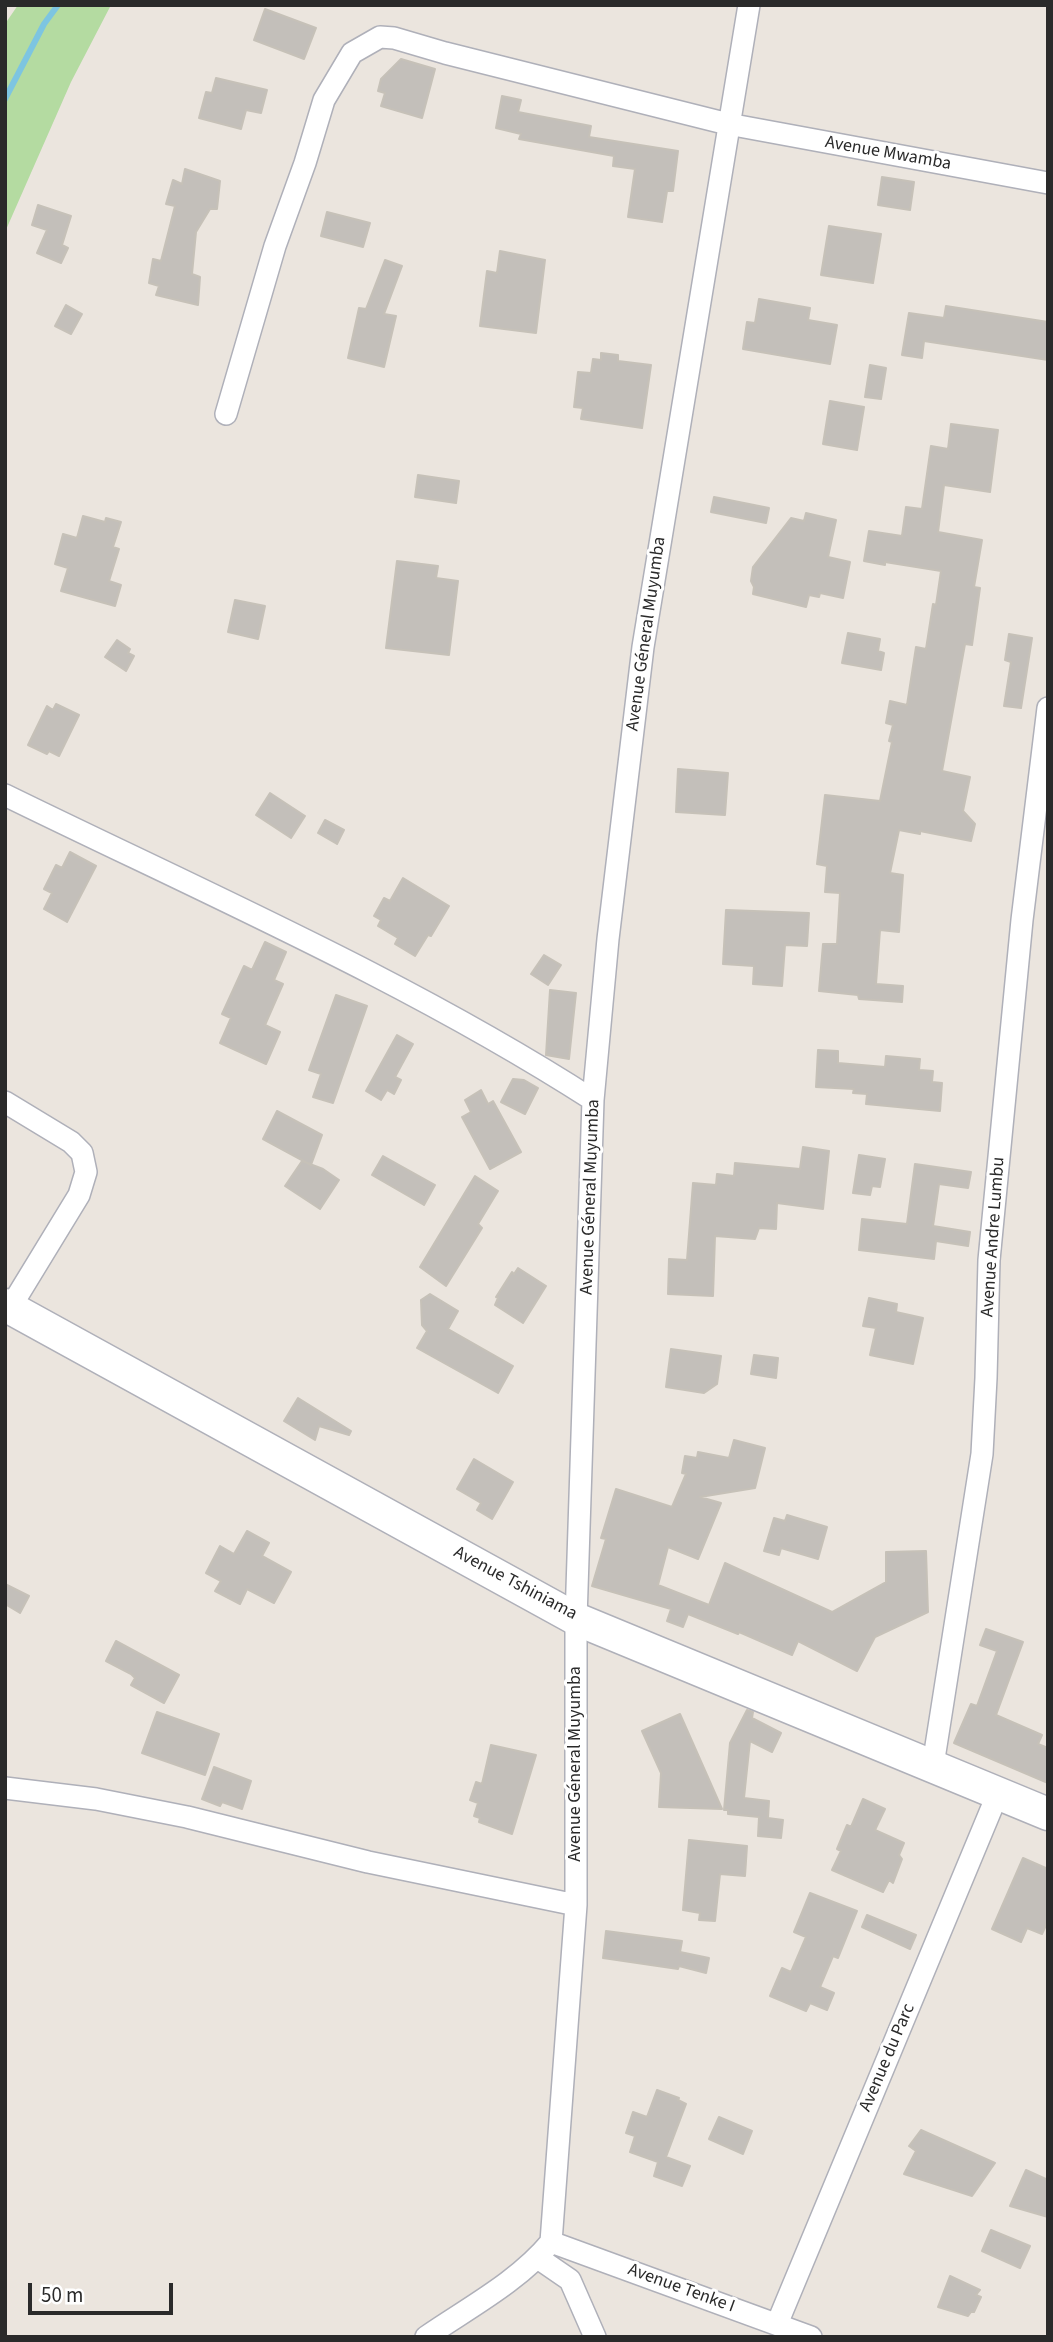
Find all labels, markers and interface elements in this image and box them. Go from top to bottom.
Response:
street label: Avenue Mwamba [823,132,953,176]
street label: Avenue Géneral Muyumba [623,536,671,732]
street label: Avenue Géneral Muyumba [577,1099,605,1295]
street label: Avenue Andre Lumbu [978,1156,1010,1318]
street label: Avenue Tshiniama [450,1542,580,1626]
street label: Avenue Géneral Muyumba [565,1666,587,1862]
street label: Avenue du Parc [856,2001,920,2115]
street label: Avenue Tenke I [625,2260,737,2318]
scale bar [32,2268,177,2312]
text: 50 m [41,2280,83,2310]

